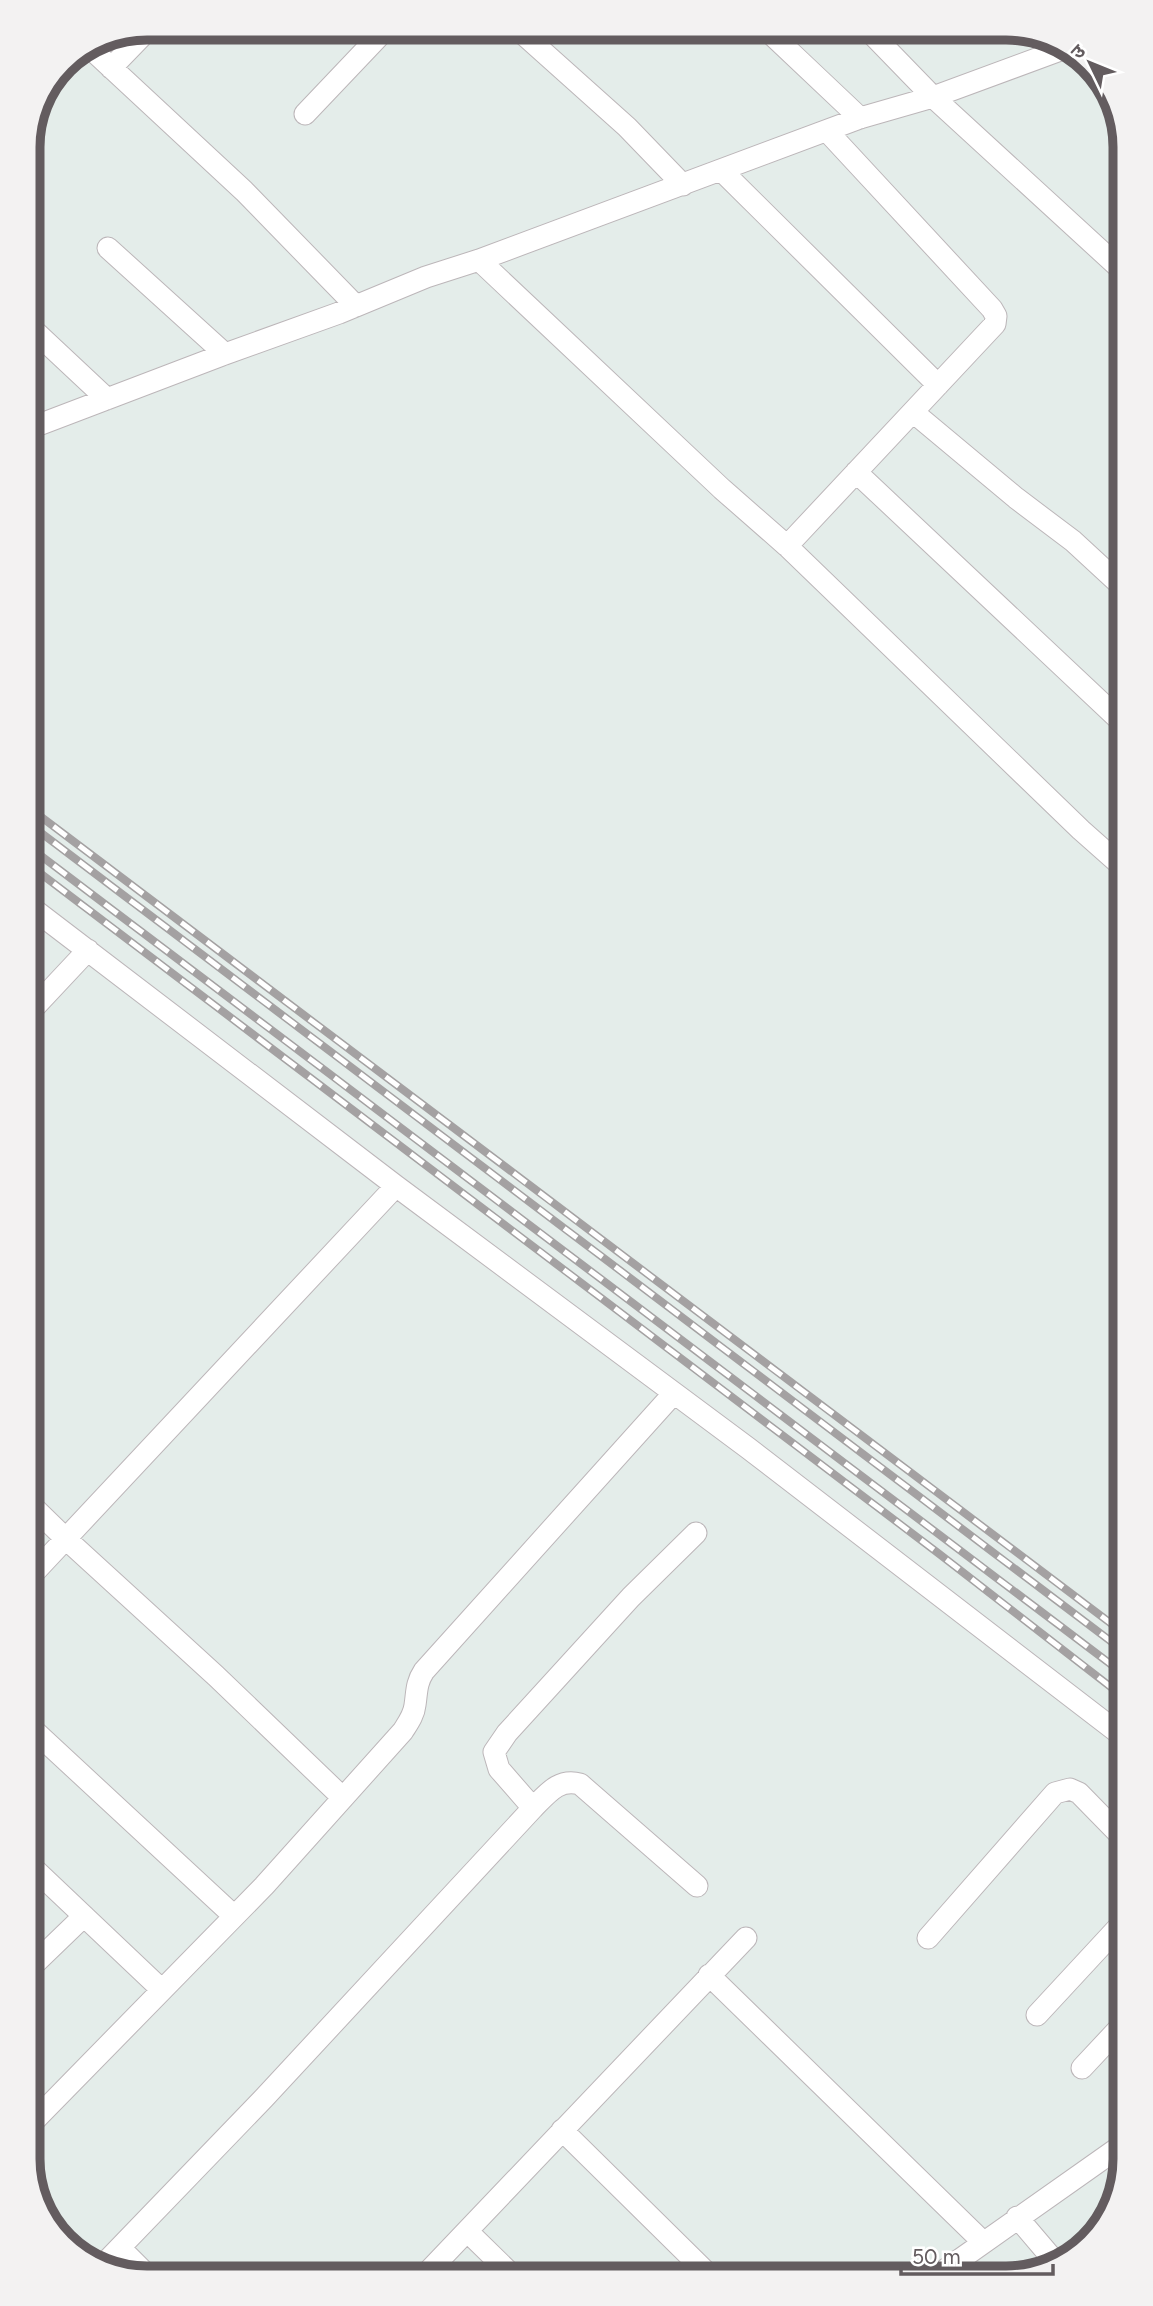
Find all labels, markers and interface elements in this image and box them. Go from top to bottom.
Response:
north arrow [1055,28,1125,98]
text: उ [1066,39,1091,64]
scale bar [901,2232,1053,2276]
text: 50 m [912,2244,961,2269]

